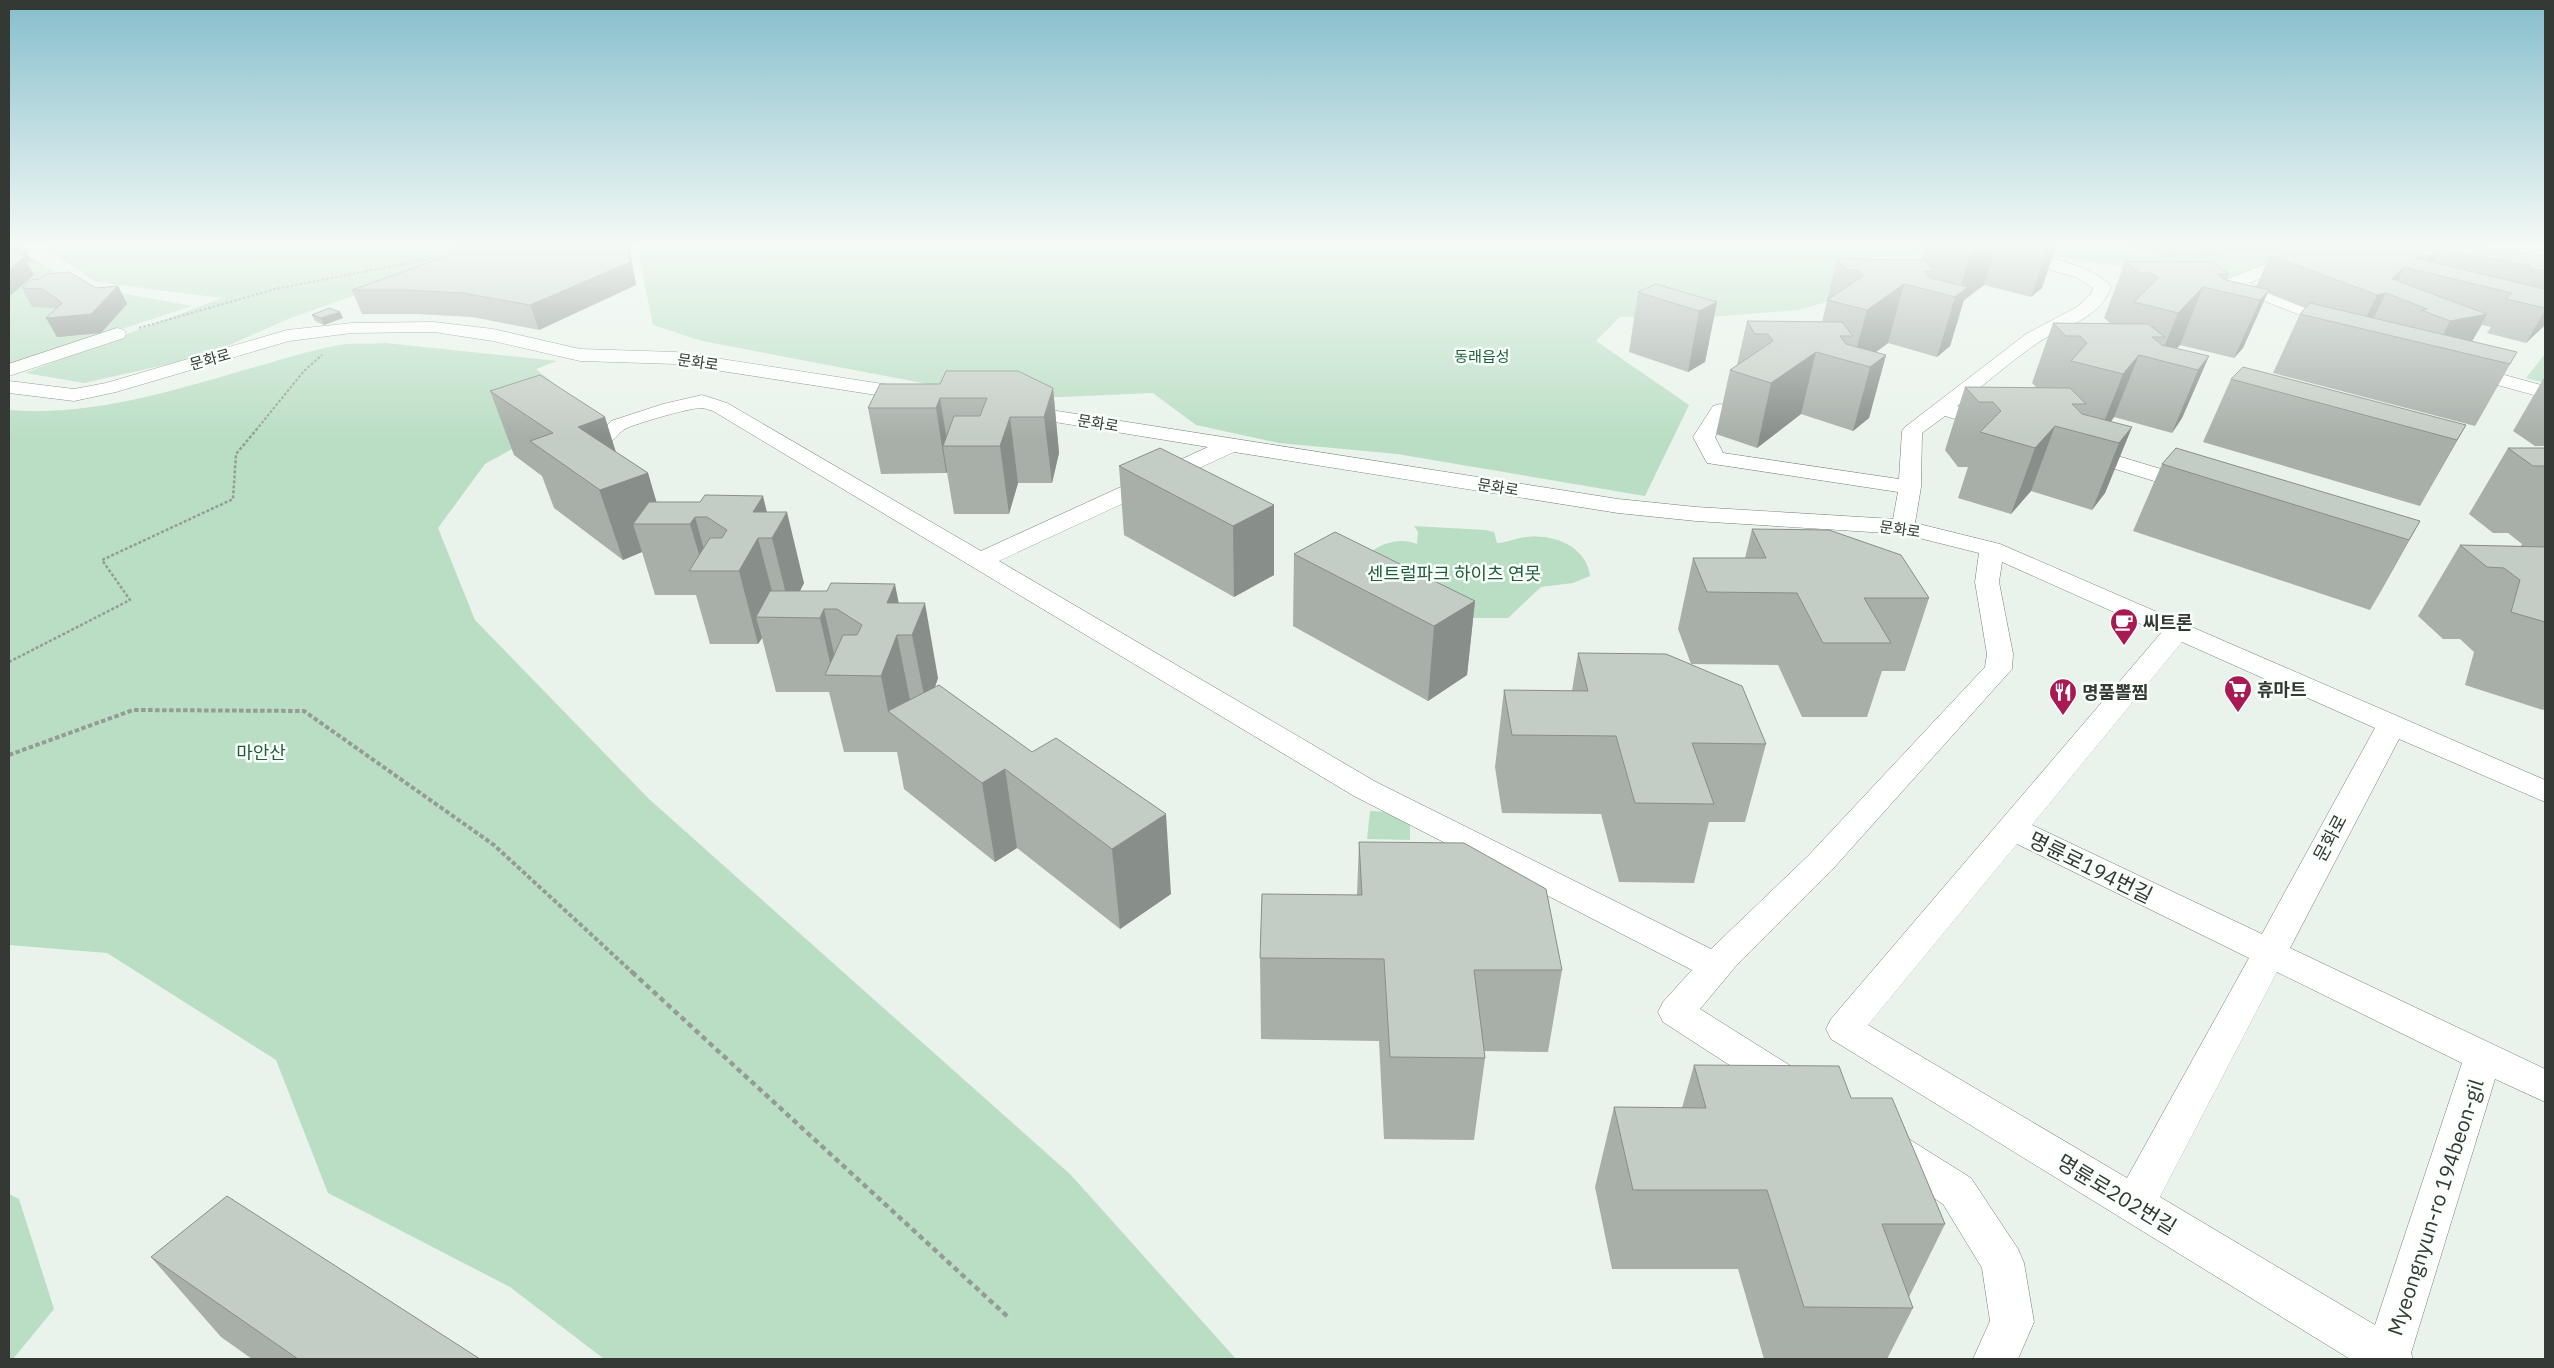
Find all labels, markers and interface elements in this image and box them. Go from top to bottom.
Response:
street label: 문화로 [187,344,233,374]
park label: 동래읍성 [1454,347,1510,366]
street label: 문화로 [676,350,720,374]
street label: 문화로 [1076,410,1120,436]
street label: 문화로 [1476,474,1520,500]
street label: 문화로 [1878,517,1922,541]
park label: 센트럴파크 하이츠 연못 [1367,562,1541,585]
cafe icon: 씨트론 [2109,607,2139,646]
place label: 씨트론 [2143,611,2193,634]
supermarket icon: 휴마트 [2223,674,2253,713]
restaurant icon: 명품뽈찜 [2048,677,2078,716]
place label: 휴마트 [2257,678,2307,701]
place label: 명품뽈찜 [2082,681,2148,704]
park label: 마안산 [236,741,286,764]
street label: 문화로 [2308,811,2352,865]
street label: 명륜로194번길 [2024,825,2158,909]
street label: Myeongnyun-ro 194beon-gil [2380,1075,2490,1339]
street label: 명륜로202번길 [2052,1147,2182,1241]

